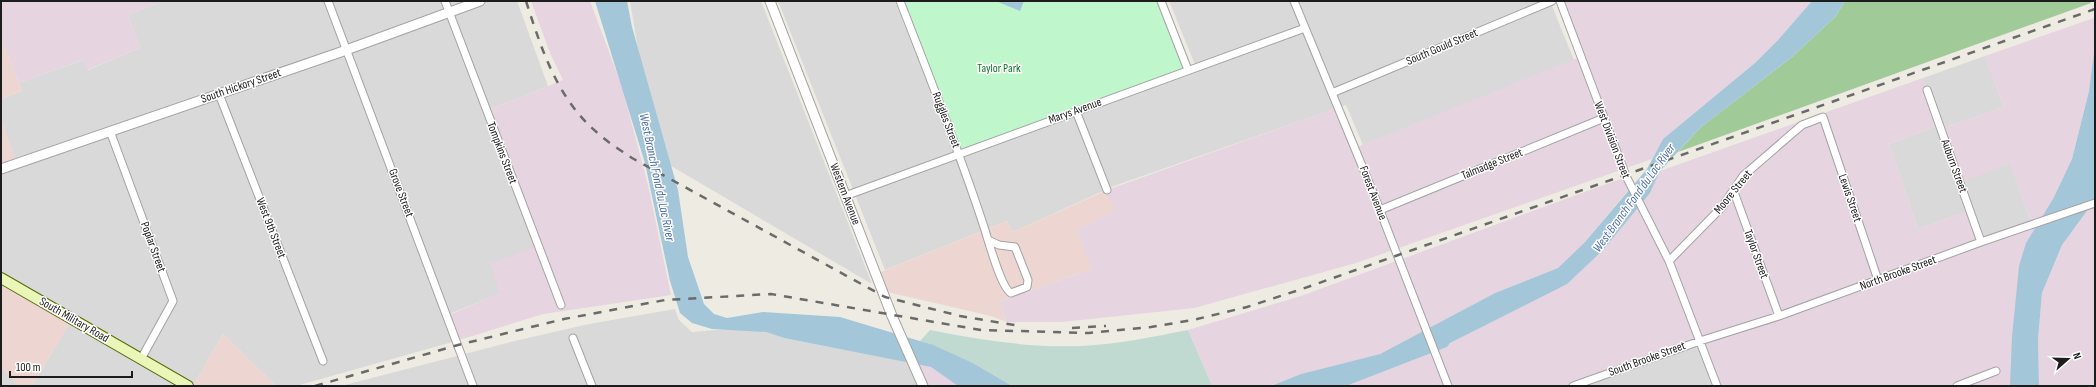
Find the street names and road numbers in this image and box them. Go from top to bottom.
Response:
street label: South Gould Street [1404,25,1480,69]
street label: South Hickory Street [199,65,283,107]
street label: Ruggles Street [928,90,964,150]
street label: Marys Avenue [1046,94,1104,128]
street label: West Division Street [1590,99,1634,181]
street label: Tompkins Street [483,120,521,186]
street label: Auburn Street [1937,136,1971,195]
street label: Talmadge Street [1459,145,1525,183]
street label: Western Avenue [826,161,864,227]
street label: Forest Avenue [1356,164,1390,222]
street label: Grove Street [385,167,417,220]
street label: Moore Street [1711,167,1756,217]
street label: Lewis Street [1835,172,1865,224]
street label: West 9th Street [253,196,290,261]
street label: Poplar Street [137,220,169,275]
street label: Taylor Street [1740,227,1772,281]
street label: North Brooke Street [1858,252,1939,294]
street label: South Military Road [36,294,112,346]
street label: South Brooke Street [1606,338,1688,380]

